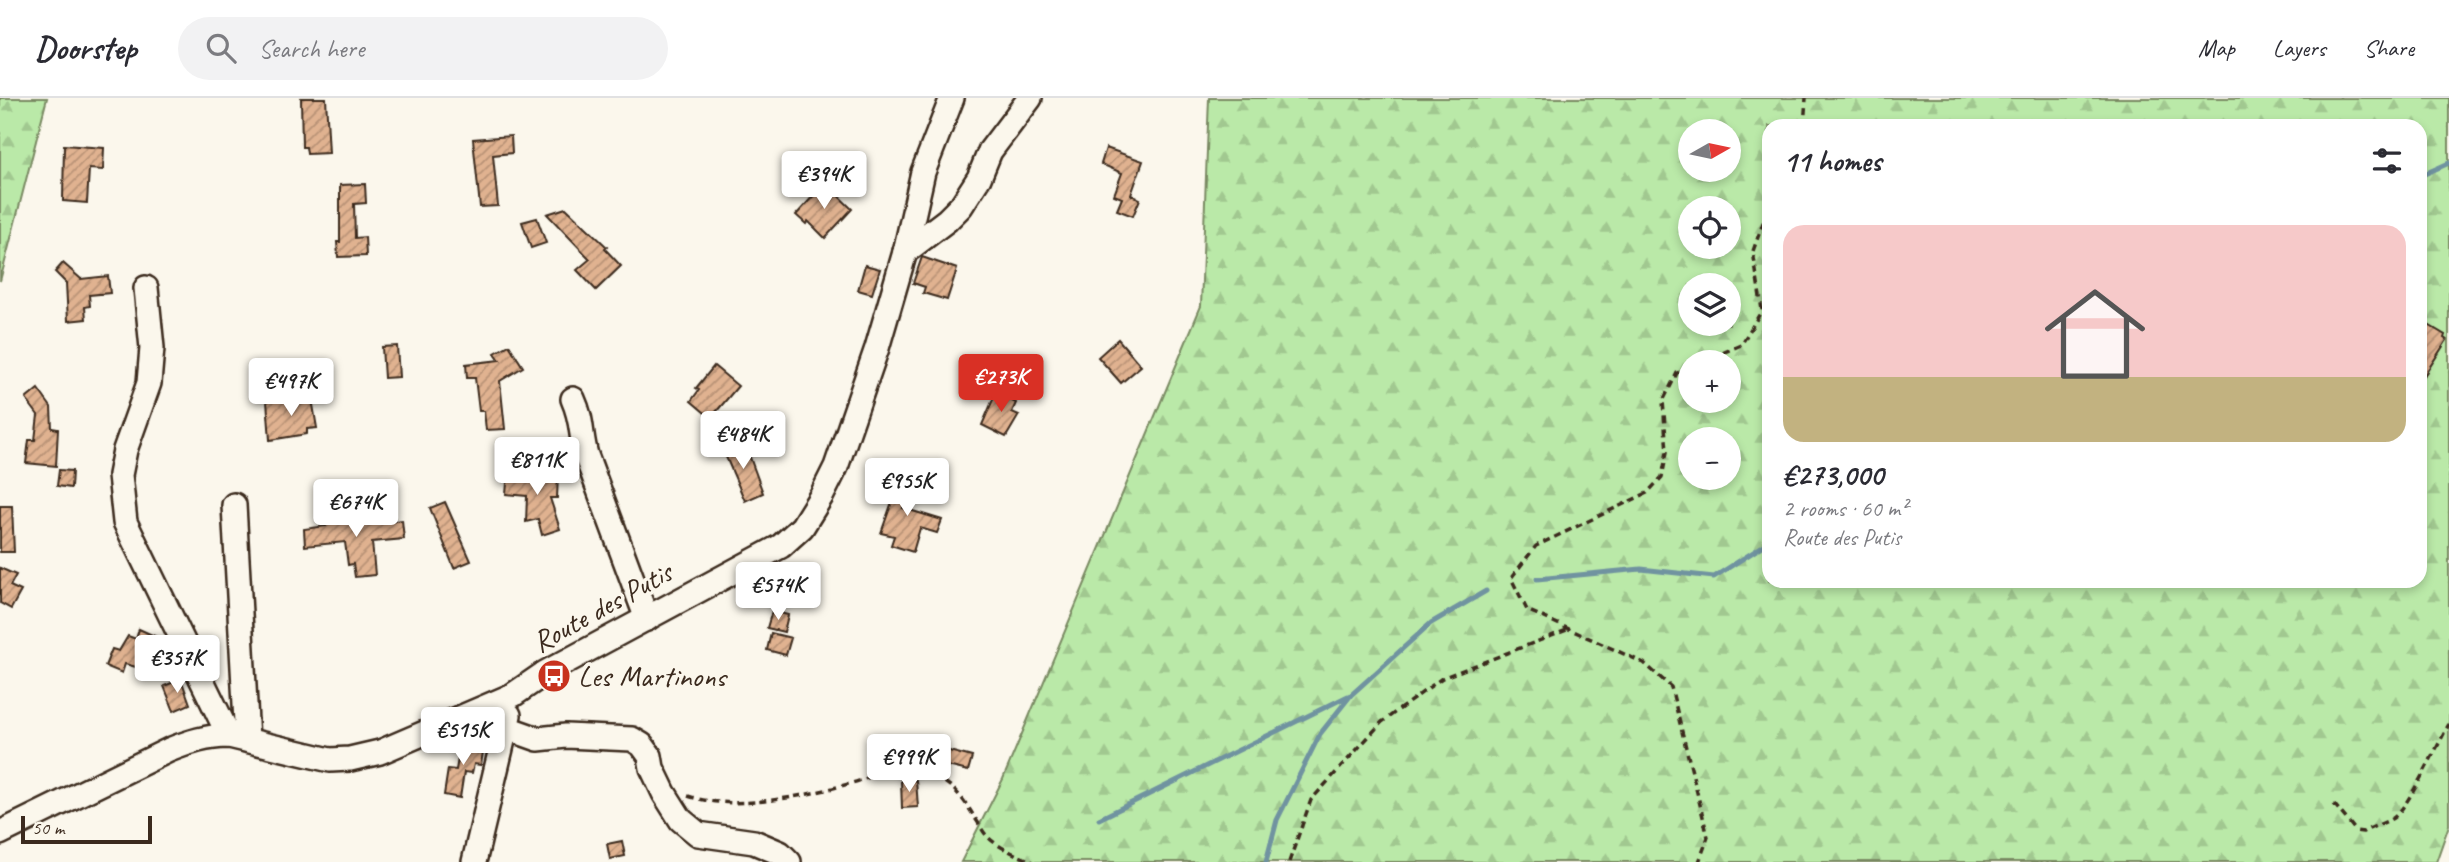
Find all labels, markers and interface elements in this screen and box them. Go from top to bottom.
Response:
search box [178,17,668,80]
text: Doorstep [35,27,136,69]
icon: search [202,29,240,67]
text: Search here [258,32,364,65]
text: Map [2198,33,2235,63]
text: Layers [2273,33,2326,63]
text: Share [2364,33,2414,63]
north arrow [1678,119,1741,182]
map controls [1678,119,1741,490]
text: 11 homes [1783,142,1881,180]
icon: filters [2368,142,2406,180]
pin: €394K [775,152,873,211]
text: €394K [798,159,850,188]
button: locate [1678,196,1741,259]
icon: home [2032,271,2158,397]
button: layers [1678,273,1741,336]
button: + [1678,350,1741,413]
pin: €273K [952,354,1050,414]
pin: €497K [242,358,340,418]
text: €273K [975,362,1028,391]
text: €497K [265,366,317,395]
pin: €484K [694,412,792,471]
text: €484K [716,419,770,448]
button: − [1678,427,1741,490]
pin: €811K [488,438,586,497]
text: €811K [510,445,564,474]
text: €273,000 [1783,456,1883,494]
pin: €955K [858,458,956,518]
text: €955K [881,466,933,495]
pin: €674K [307,480,405,539]
text: €674K [329,487,383,516]
text: 2 rooms · 60 m² [1783,494,1907,523]
text: Route des Putis [1783,523,1901,552]
street label: Route des Putis [525,552,681,661]
pin: €574K [729,562,827,622]
text: €574K [752,570,804,599]
pin: €357K [128,636,226,695]
text: €357K [151,643,203,672]
bus stop icon: Les Martinons [535,657,573,695]
place label: Les Martinons [578,657,729,695]
pin: €515K [414,708,512,767]
text: €515K [437,715,489,744]
pin: €999K [860,734,958,794]
text: €999K [883,742,935,771]
scale bar [21,813,152,845]
text: 50 m [32,816,64,840]

